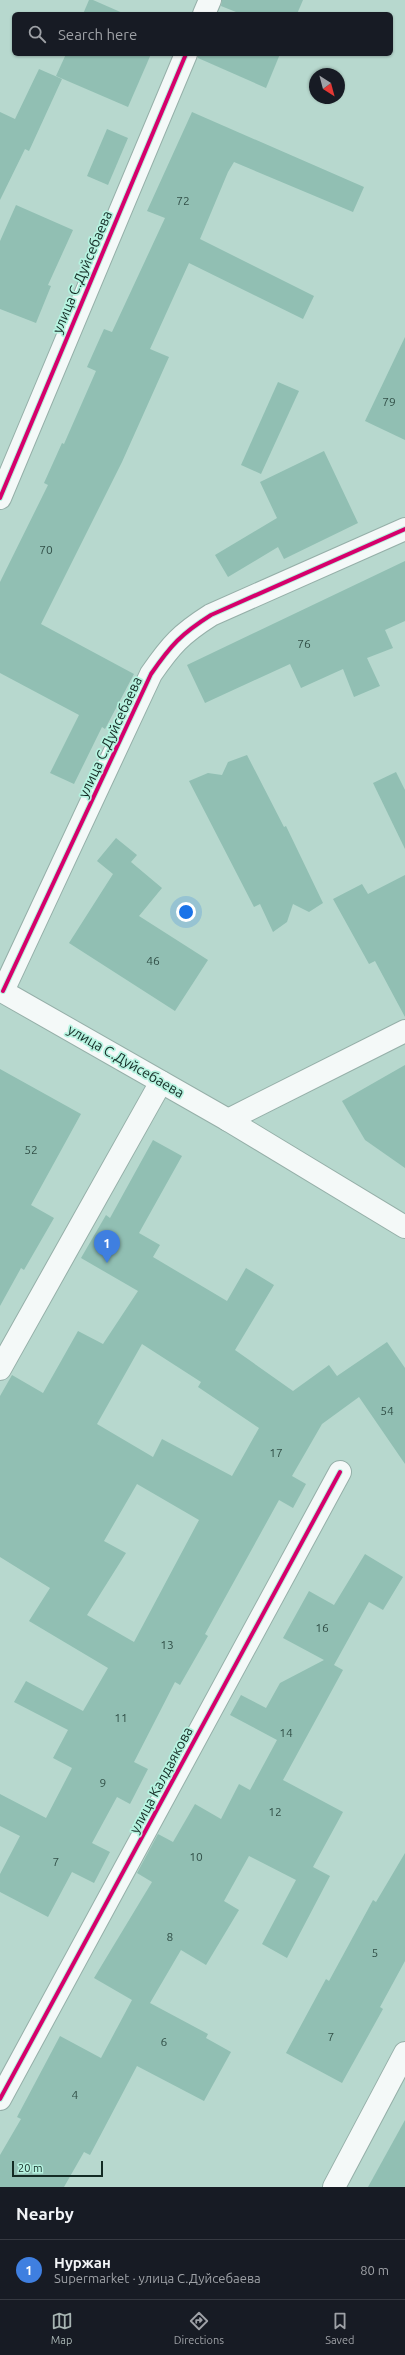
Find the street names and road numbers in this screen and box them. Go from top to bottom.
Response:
street label: улица С.Дуйсебаева [49,208,115,336]
street label: улица С.Дуйсебаева [75,674,145,800]
street label: улица С.Дуйсебаева [65,1021,187,1101]
street label: улица Калдаякова [126,1724,196,1836]

